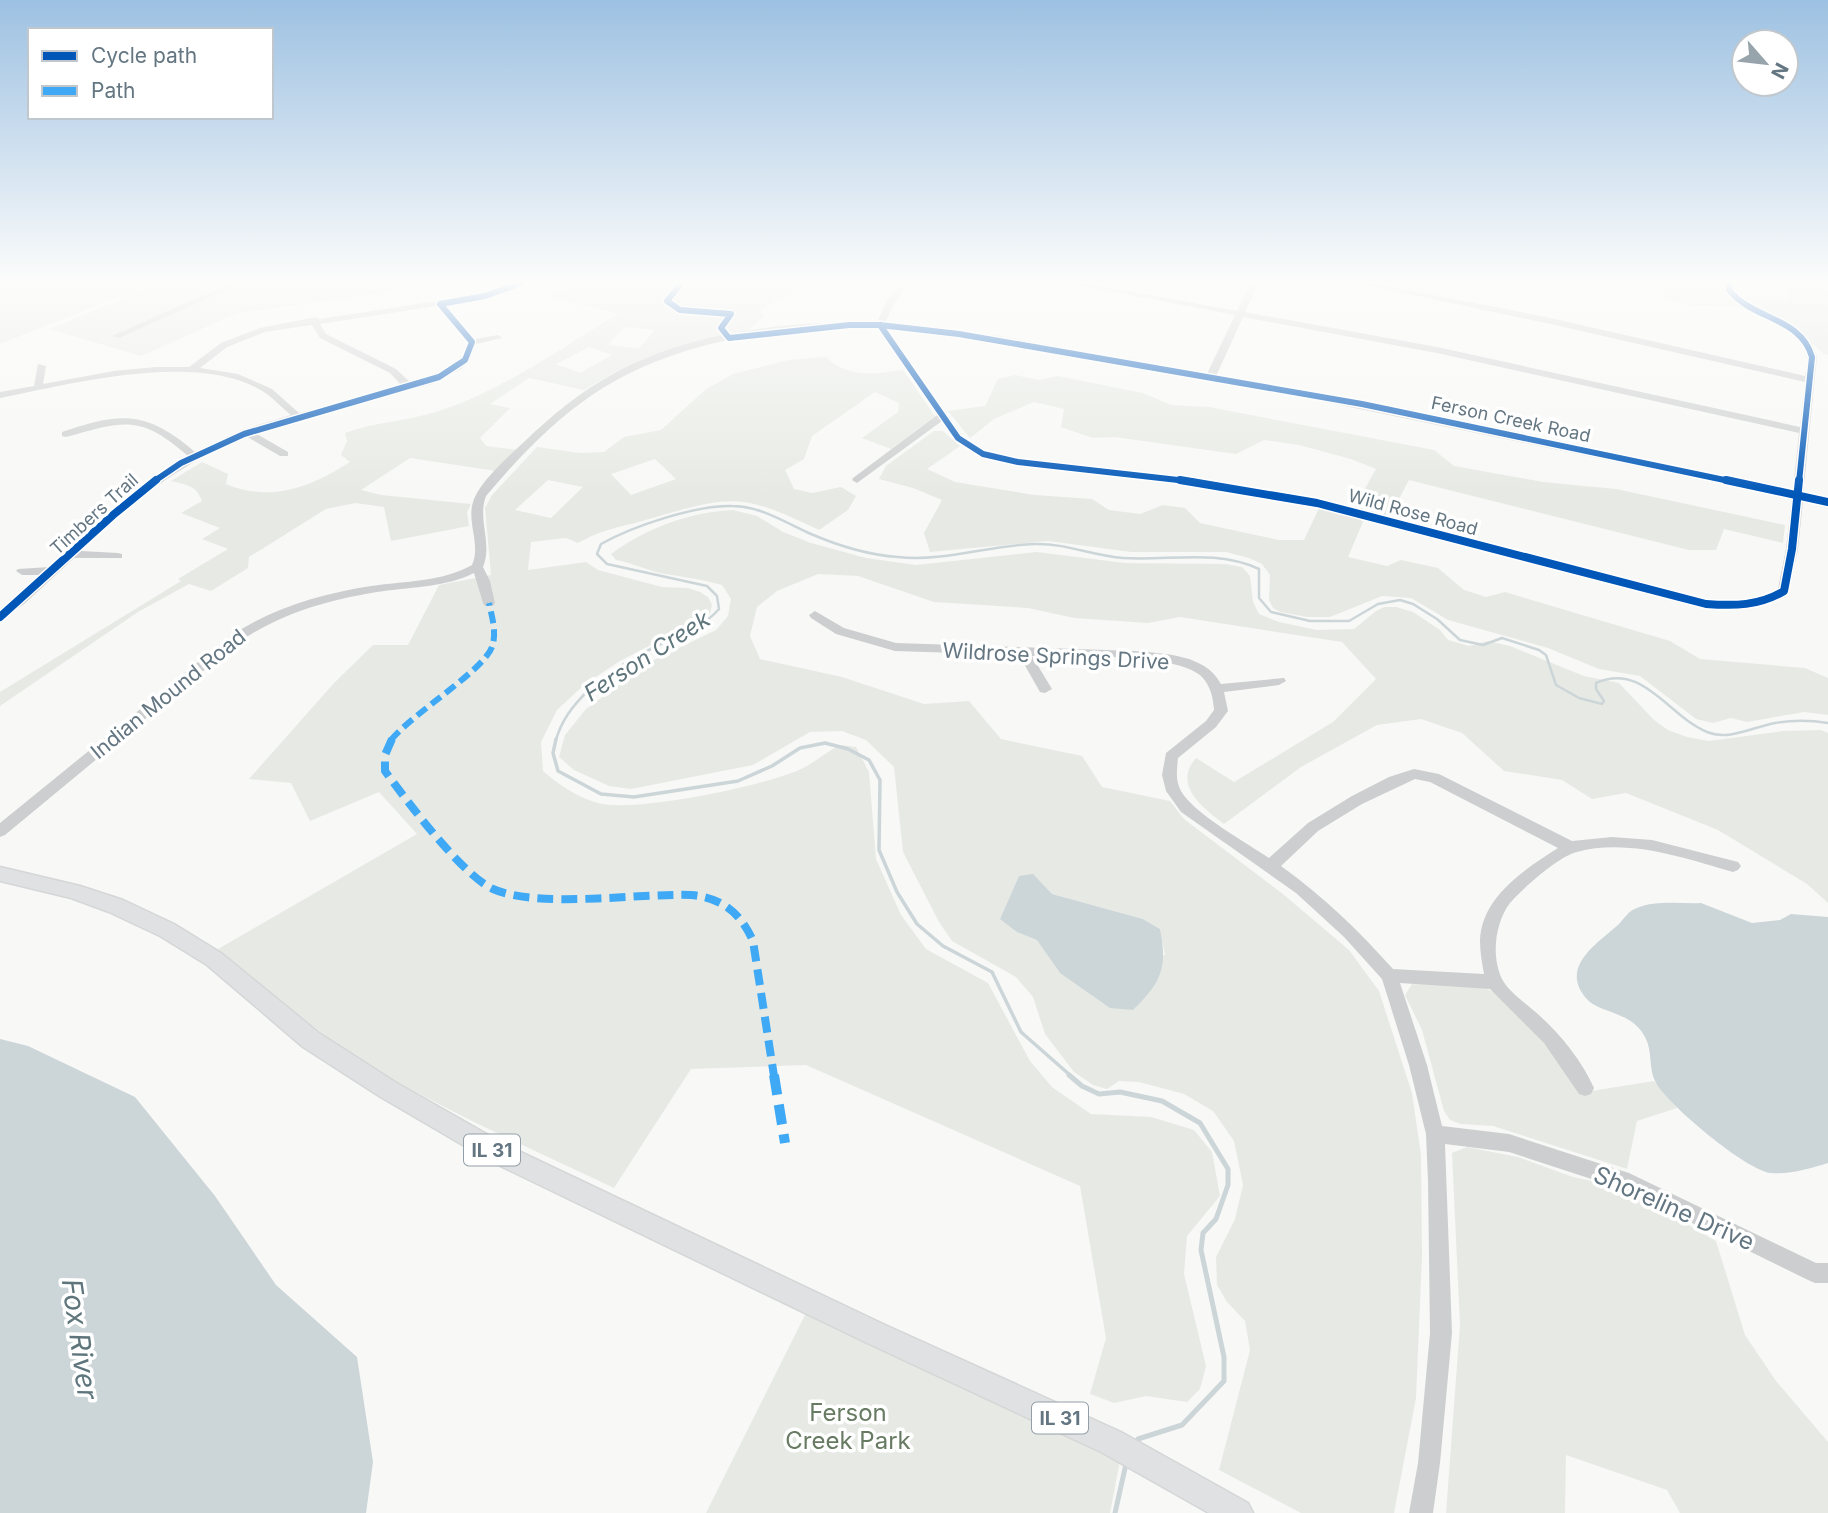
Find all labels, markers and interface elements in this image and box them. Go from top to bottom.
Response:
legend [28,28,273,119]
north arrow [1730,28,1800,98]
text: Cycle path [91,43,197,68]
text: N [1766,59,1793,83]
text: Path [91,78,136,103]
street label: Ferson Creek Road [1430,392,1592,446]
street label: Timbers Trail [46,469,142,559]
street label: Wild Rose Road [1346,485,1480,539]
water label: Ferson Creek [579,605,716,707]
street label: Indian Mound Road [86,624,250,764]
street label: Wildrose Springs Drive [942,638,1170,674]
road number: IL 31 [464,1134,520,1166]
street label: Shoreline Drive [1589,1160,1759,1256]
water label: Fox River [55,1277,105,1403]
park label: Ferson Creek Park [785,1398,911,1455]
road number: IL 31 [1032,1402,1088,1434]

